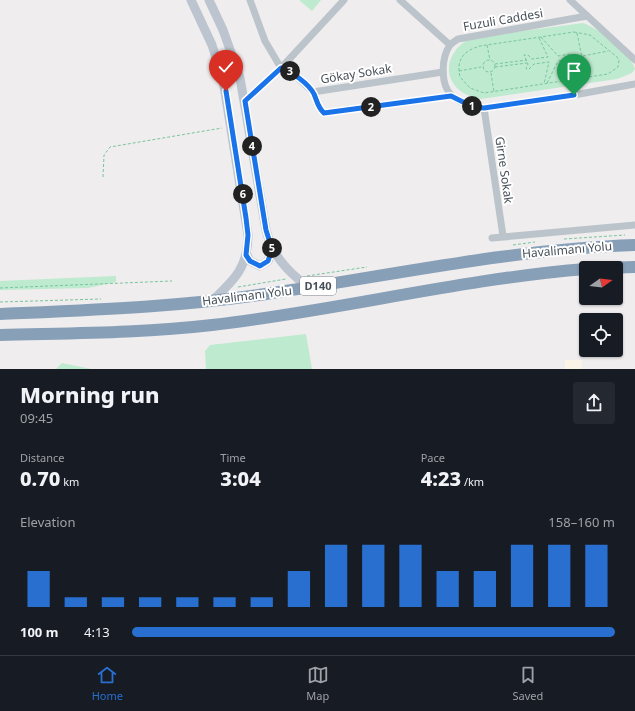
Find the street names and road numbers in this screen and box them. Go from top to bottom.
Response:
street label: Fuzuli Caddesi [462,4,544,35]
street label: Gökay Sokak [319,59,393,88]
street label: Girne Sokak [491,135,518,205]
street label: Havalimanı Yolu [521,237,613,262]
road number: D140 [300,277,336,295]
street label: Havalimanı Yolu [201,282,293,309]

